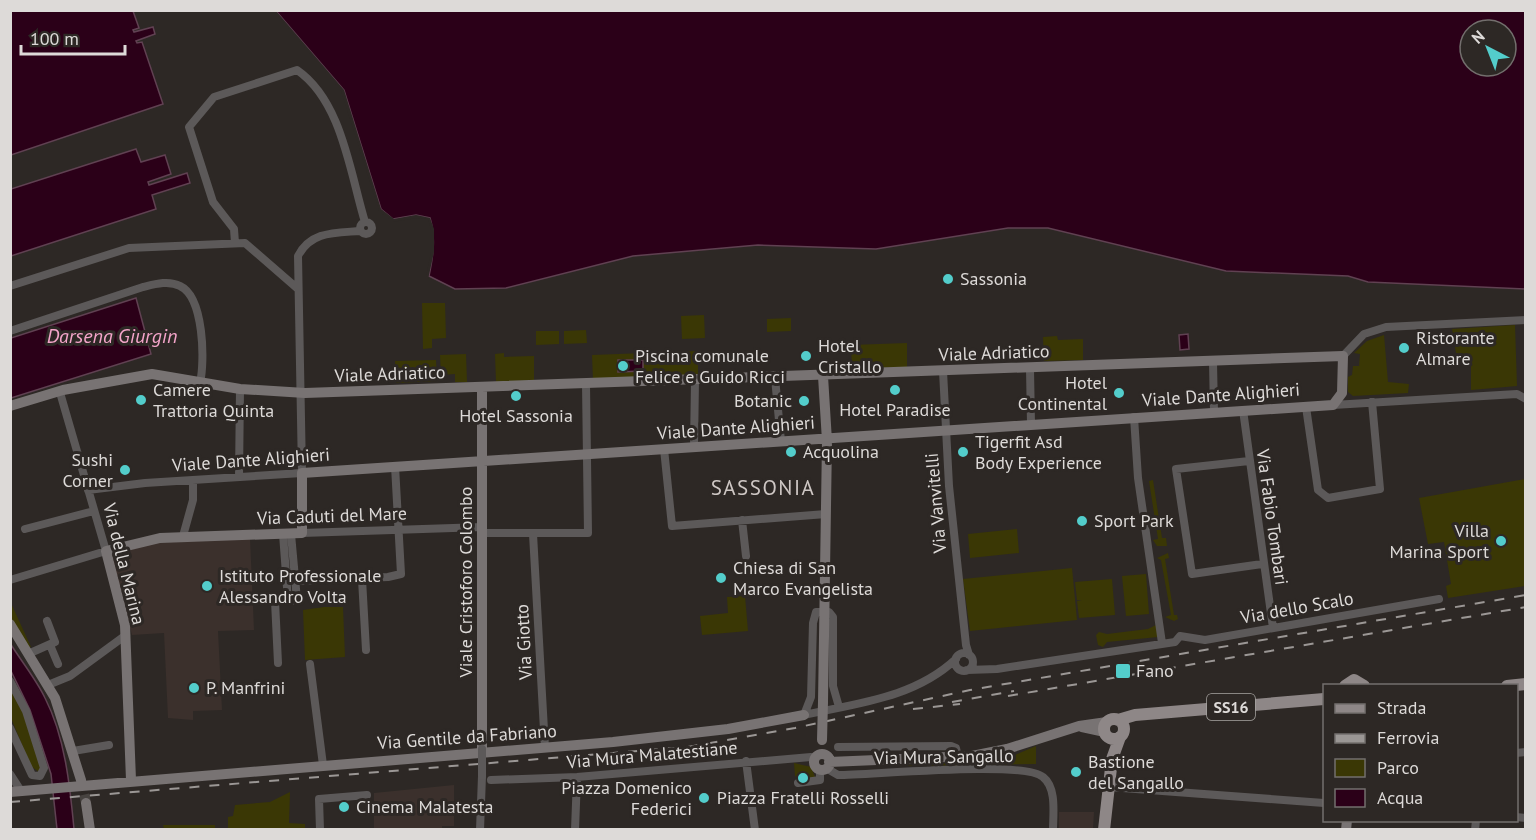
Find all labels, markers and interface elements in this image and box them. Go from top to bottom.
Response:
scale bar [21,18,124,56]
north arrow [1458,18,1518,78]
text: N [1467,26,1489,48]
text: 100 m [30,27,79,50]
place label: Sassonia [960,267,1027,290]
marker: Sassonia [941,272,955,286]
water label: Darsena Giurgin [47,323,177,349]
place label: Ristorante Almare [1416,326,1495,370]
place label: Hotel Cristallo [818,334,882,378]
street label: Viale Adriatico [937,339,1050,366]
marker: Ristorante Almare [1397,341,1411,355]
place label: Piscina comunale Felice e Guido Ricci [635,344,785,388]
marker: Hotel Cristallo [799,349,813,363]
marker: Piscina comunale Felice e Guido Ricci [616,359,630,373]
street label: Viale Adriatico [333,360,446,387]
place label: Hotel Continental [1018,371,1108,415]
place label: Camere Trattoria Quinta [153,378,274,422]
street label: Viale Dante Alighieri [1140,378,1301,412]
marker: Hotel Paradise [888,383,902,397]
marker: Hotel Continental [1112,386,1126,400]
marker: Hotel Sassonia [509,389,523,403]
place label: Botanic [734,389,792,412]
marker: Camere Trattoria Quinta [134,393,148,407]
marker: Botanic [797,394,811,408]
place label: Hotel Paradise [839,398,951,421]
place label: Hotel Sassonia [459,404,573,427]
street label: Viale Dante Alighieri [655,411,816,445]
place label: Tigerfit Asd Body Experience [975,430,1102,474]
place label: Acquolina [803,440,879,463]
street label: Viale Dante Alighieri [170,443,331,477]
marker: Acquolina [784,445,798,459]
marker: Tigerfit Asd Body Experience [956,445,970,459]
street label: Via Fabio Tombari [1251,447,1293,586]
place label: Sushi Corner [62,448,113,492]
street label: Via Vanvitelli [920,452,951,555]
marker: Sushi Corner [118,463,132,477]
district label: SASSONIA [711,474,815,501]
street label: Viale Cristoforo Colombo [454,487,477,678]
street label: Via della Marina [98,500,151,627]
street label: Via Caduti del Mare [256,501,407,530]
place label: Sport Park [1094,509,1174,532]
marker: Sport Park [1075,514,1089,528]
place label: Villa Marina Sport [1390,519,1489,563]
marker: Villa Marina Sport [1494,534,1508,548]
place label: Chiesa di San Marco Evangelista [733,556,873,600]
place label: Istituto Professionale Alessandro Volta [219,564,381,608]
marker: Chiesa di San Marco Evangelista [714,571,728,585]
marker: Istituto Professionale Alessandro Volta [200,579,214,593]
street label: Via dello Scalo [1238,586,1355,629]
street label: Via Giotto [510,604,537,682]
place label: Fano [1136,659,1174,682]
marker: Fano [1114,662,1132,680]
place label: P. Manfrini [206,676,285,699]
marker: P. Manfrini [187,681,201,695]
legend [1323,684,1518,822]
road number: SS16 [1207,694,1255,720]
text: Strada [1377,696,1426,719]
street label: Via Gentile da Fabriano [376,719,557,754]
text: Ferrovia [1377,726,1440,749]
street label: Via Mura Malatestiane [565,736,738,774]
street label: Via Mura Sangallo [873,744,1014,769]
place label: Bastione del Sangallo [1088,750,1184,794]
text: Parco [1377,756,1419,779]
marker: Bastione del Sangallo [1069,765,1083,779]
marker: Piazza Fratelli Rosselli [796,771,810,785]
place label: Piazza Domenico Federici [561,776,692,820]
place label: Piazza Fratelli Rosselli [717,786,889,809]
text: Acqua [1377,786,1423,809]
marker: Piazza Domenico Federici [697,791,711,805]
place label: Cinema Malatesta [356,795,493,818]
marker: Cinema Malatesta [337,800,351,814]

